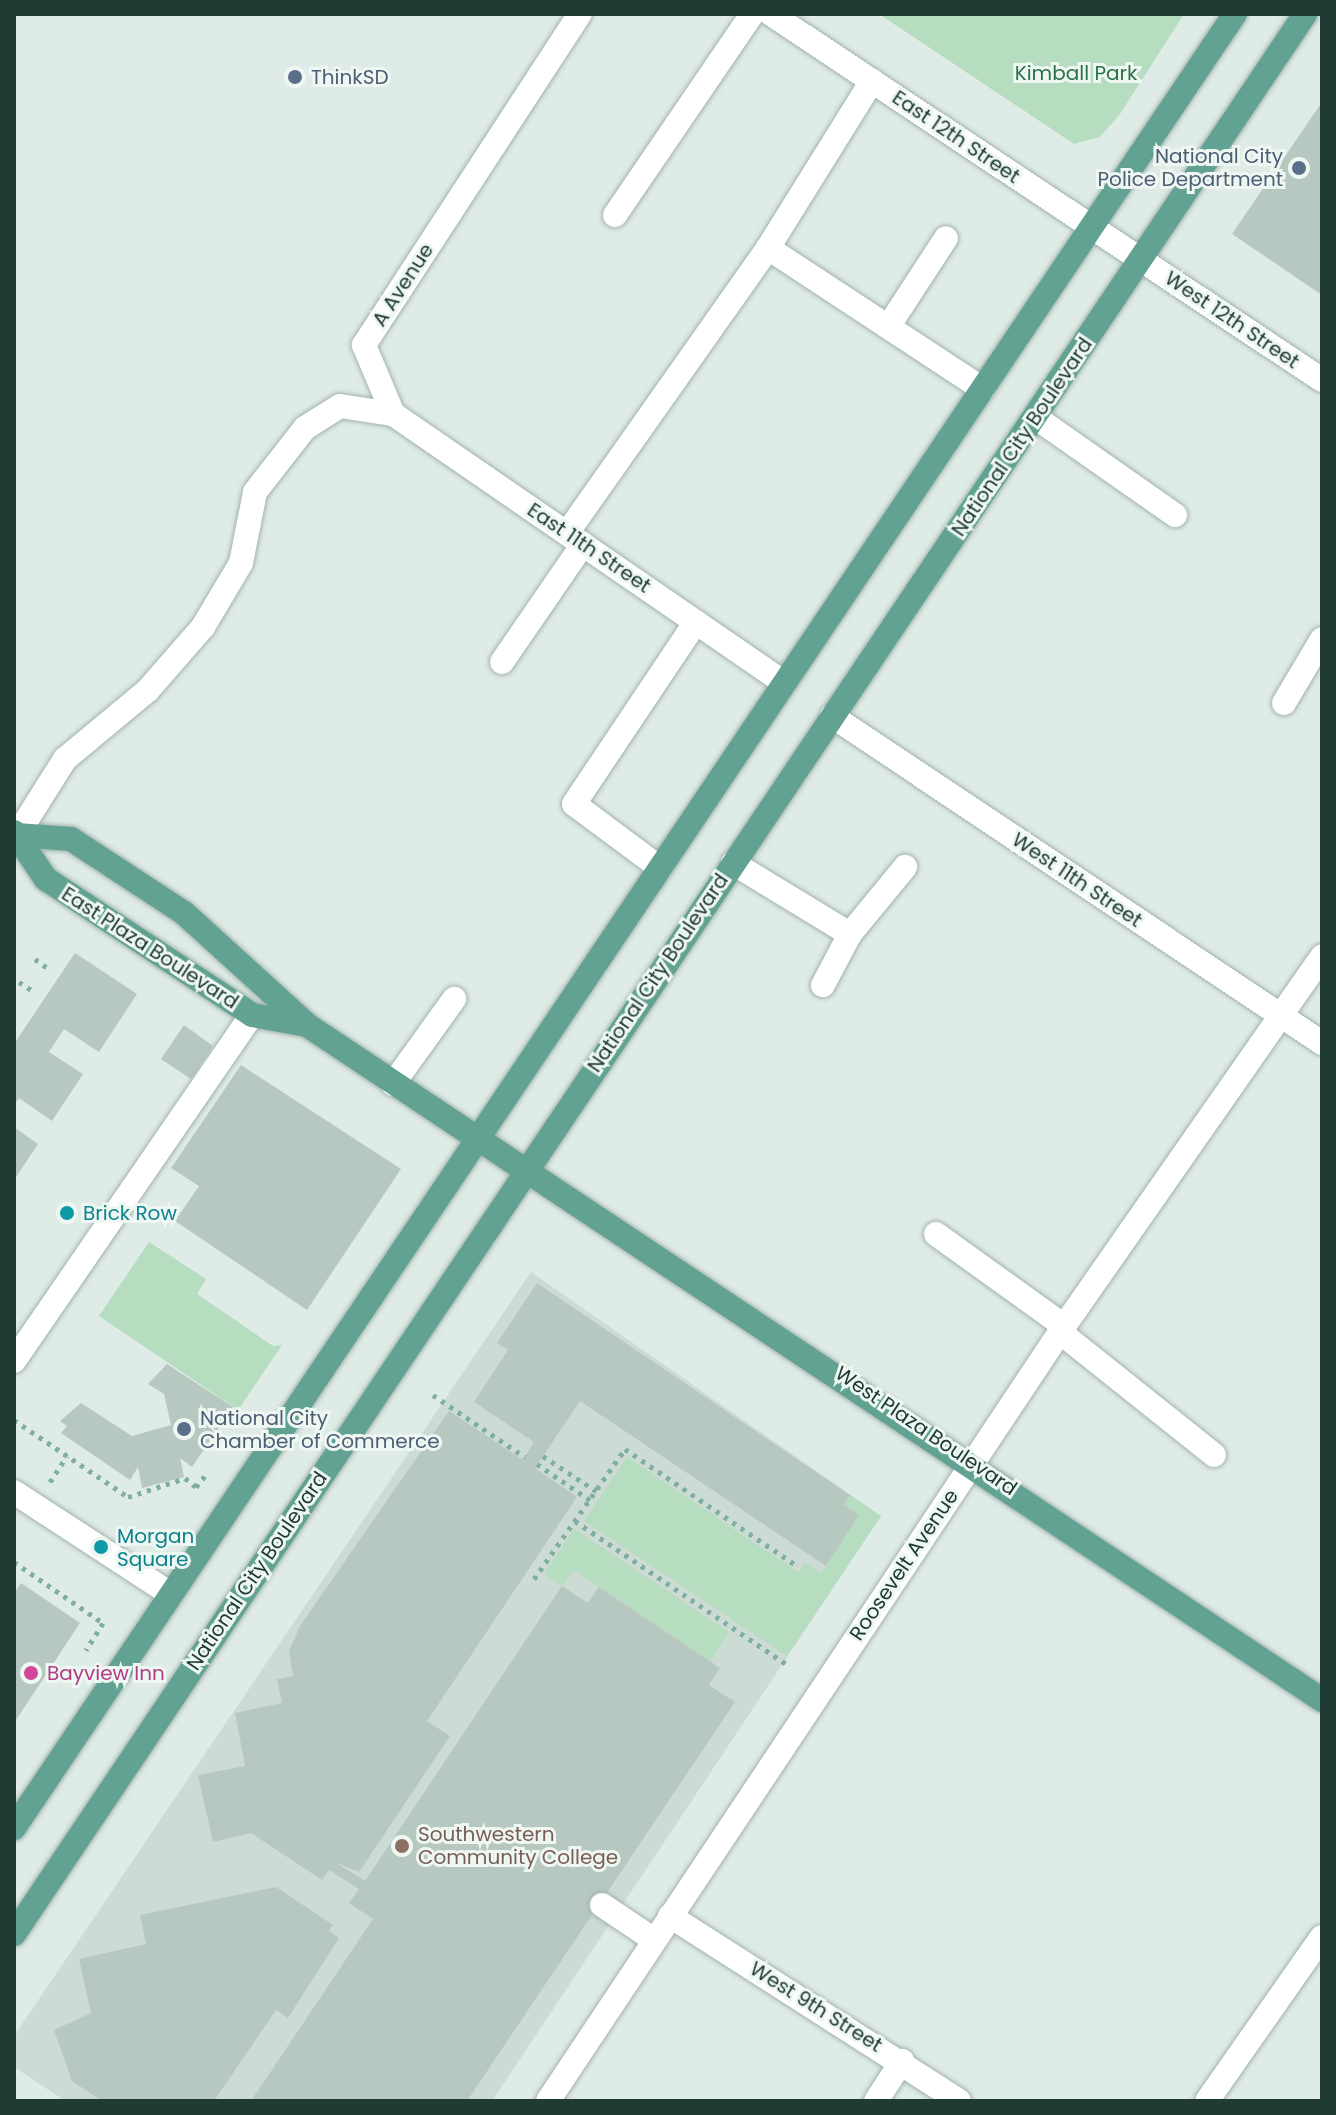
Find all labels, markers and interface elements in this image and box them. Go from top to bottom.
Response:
park label: Kimball Park [1015,61,1137,85]
place label: ThinkSD [311,65,389,89]
marker: ThinkSD [286,68,304,86]
street label: East 12th Street [888,85,1024,189]
place label: National City Police Department [1098,144,1283,191]
marker: National City Police Department [1290,159,1308,177]
street label: A Avenue [367,239,439,331]
street label: West 12th Street [1160,266,1304,374]
street label: National City Boulevard [947,333,1097,541]
street label: East 11th Street [523,498,655,598]
street label: West 11th Street [1007,828,1147,932]
street label: National City Boulevard [583,869,733,1077]
street label: East Plaza Boulevard [57,882,243,1014]
place label: Brick Row [83,1201,177,1225]
marker: Brick Row [58,1204,76,1222]
street label: West Plaza Boulevard [831,1361,1021,1501]
place label: National City Chamber of Commerce [200,1406,440,1453]
marker: National City Chamber of Commerce [175,1420,193,1438]
street label: National City Boulevard [182,1467,332,1675]
street label: Roosevelt Avenue [845,1485,963,1645]
place label: Morgan Square [117,1524,194,1571]
marker: Morgan Square [92,1538,110,1556]
place label: Bayview Inn [47,1661,165,1685]
marker: Bayview Inn [22,1664,40,1682]
place label: Southwestern Community College [418,1822,618,1869]
marker: Southwestern Community College [393,1837,411,1855]
street label: West 9th Street [745,1957,887,2057]

